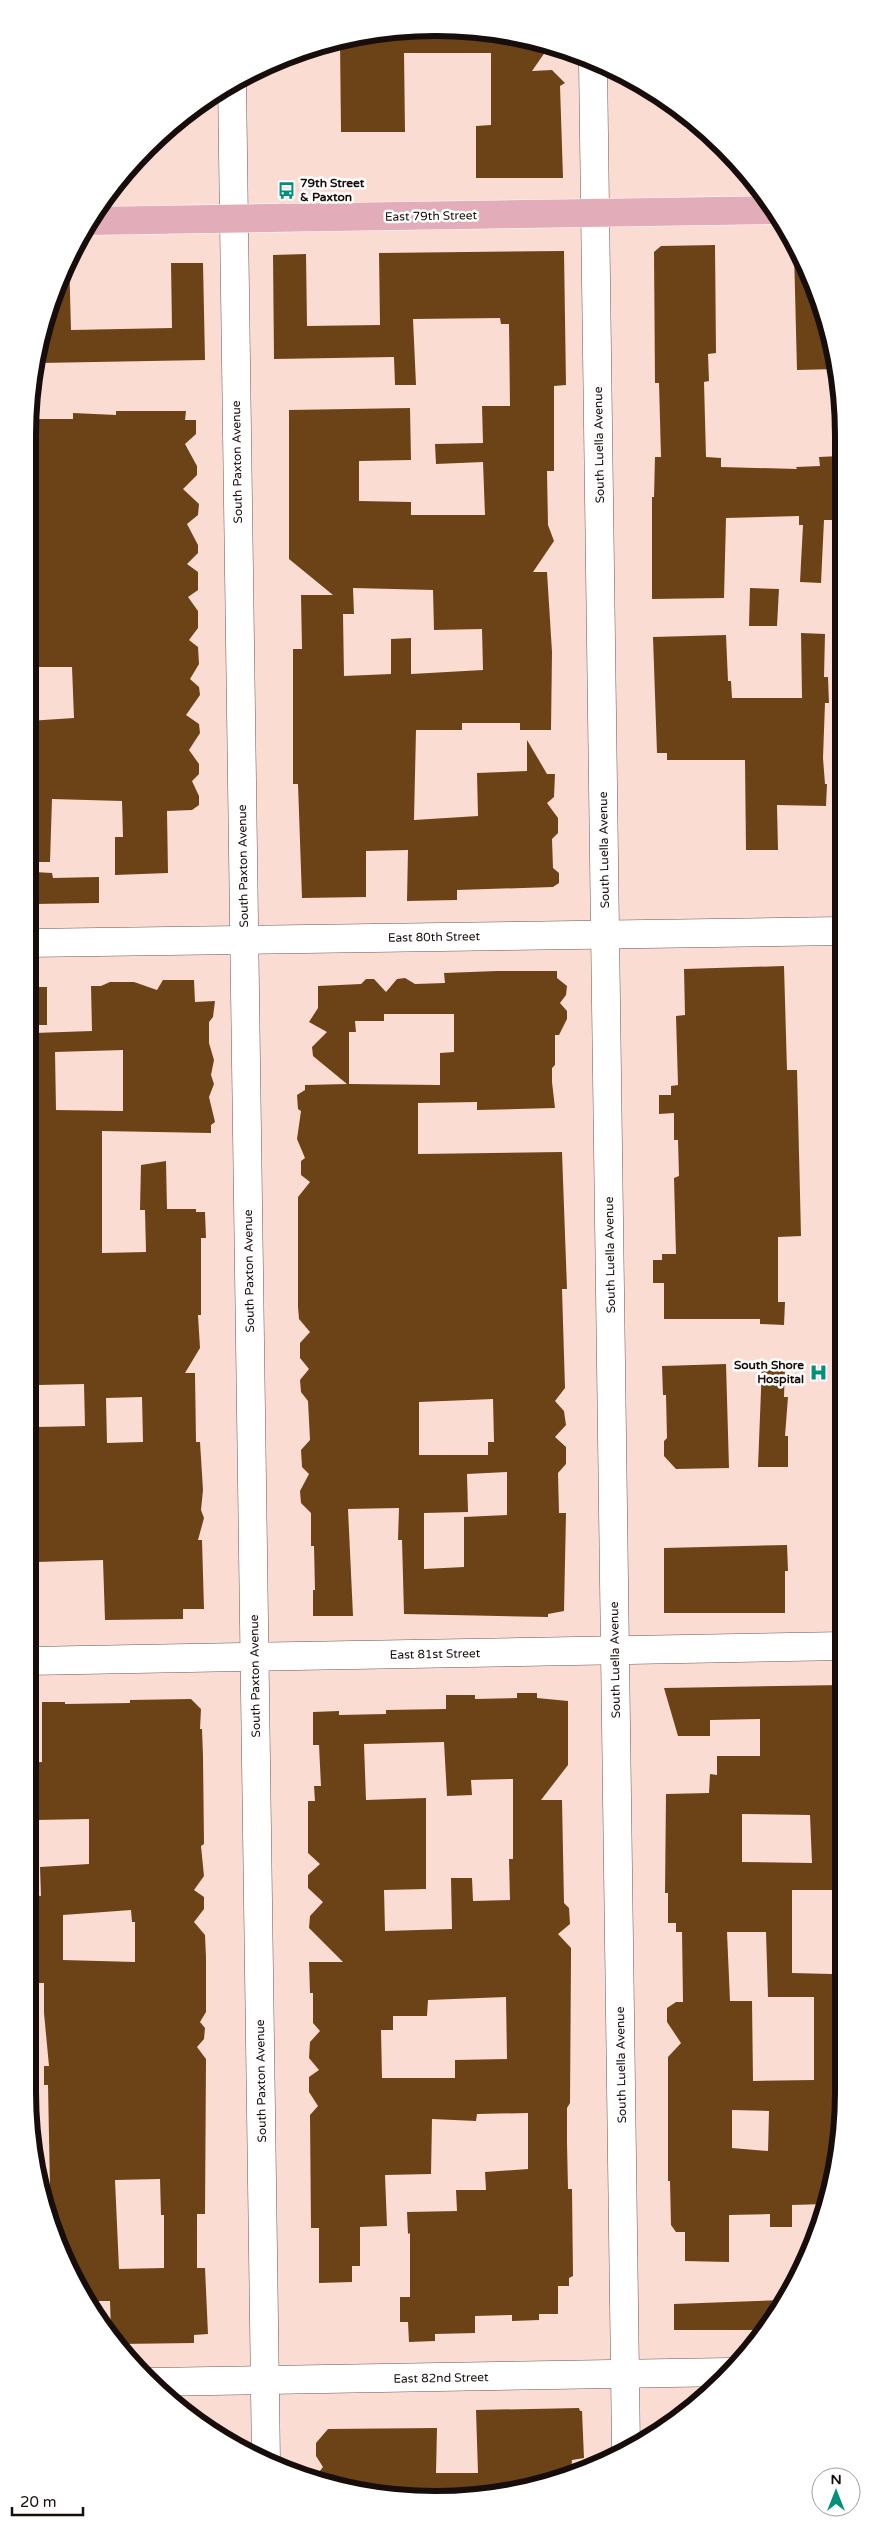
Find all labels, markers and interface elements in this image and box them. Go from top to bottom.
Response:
place label: 79th Street & Paxton [300,176,365,204]
bus stop icon: 79th Street & Paxton [276,180,296,200]
street label: East 79th Street [385,208,478,224]
street label: South Luella Avenue [591,386,607,504]
street label: South Paxton Avenue [229,400,245,524]
street label: South Luella Avenue [596,791,612,909]
street label: South Paxton Avenue [235,804,251,928]
street label: East 80th Street [388,929,481,945]
street label: South Luella Avenue [602,1196,618,1314]
street label: South Paxton Avenue [241,1209,257,1333]
place label: South Shore Hospital [734,1358,804,1387]
hospital icon: South Shore Hospital [808,1362,828,1382]
street label: South Luella Avenue [607,1601,623,1719]
street label: South Paxton Avenue [247,1614,263,1738]
street label: East 81st Street [390,1646,481,1662]
street label: South Luella Avenue [613,2006,629,2124]
street label: South Paxton Avenue [253,2019,269,2143]
street label: East 82nd Street [393,2370,489,2386]
north arrow [811,2467,861,2517]
text: N [830,2471,842,2488]
scale bar [12,2484,84,2516]
text: 20 m [20,2493,57,2511]

